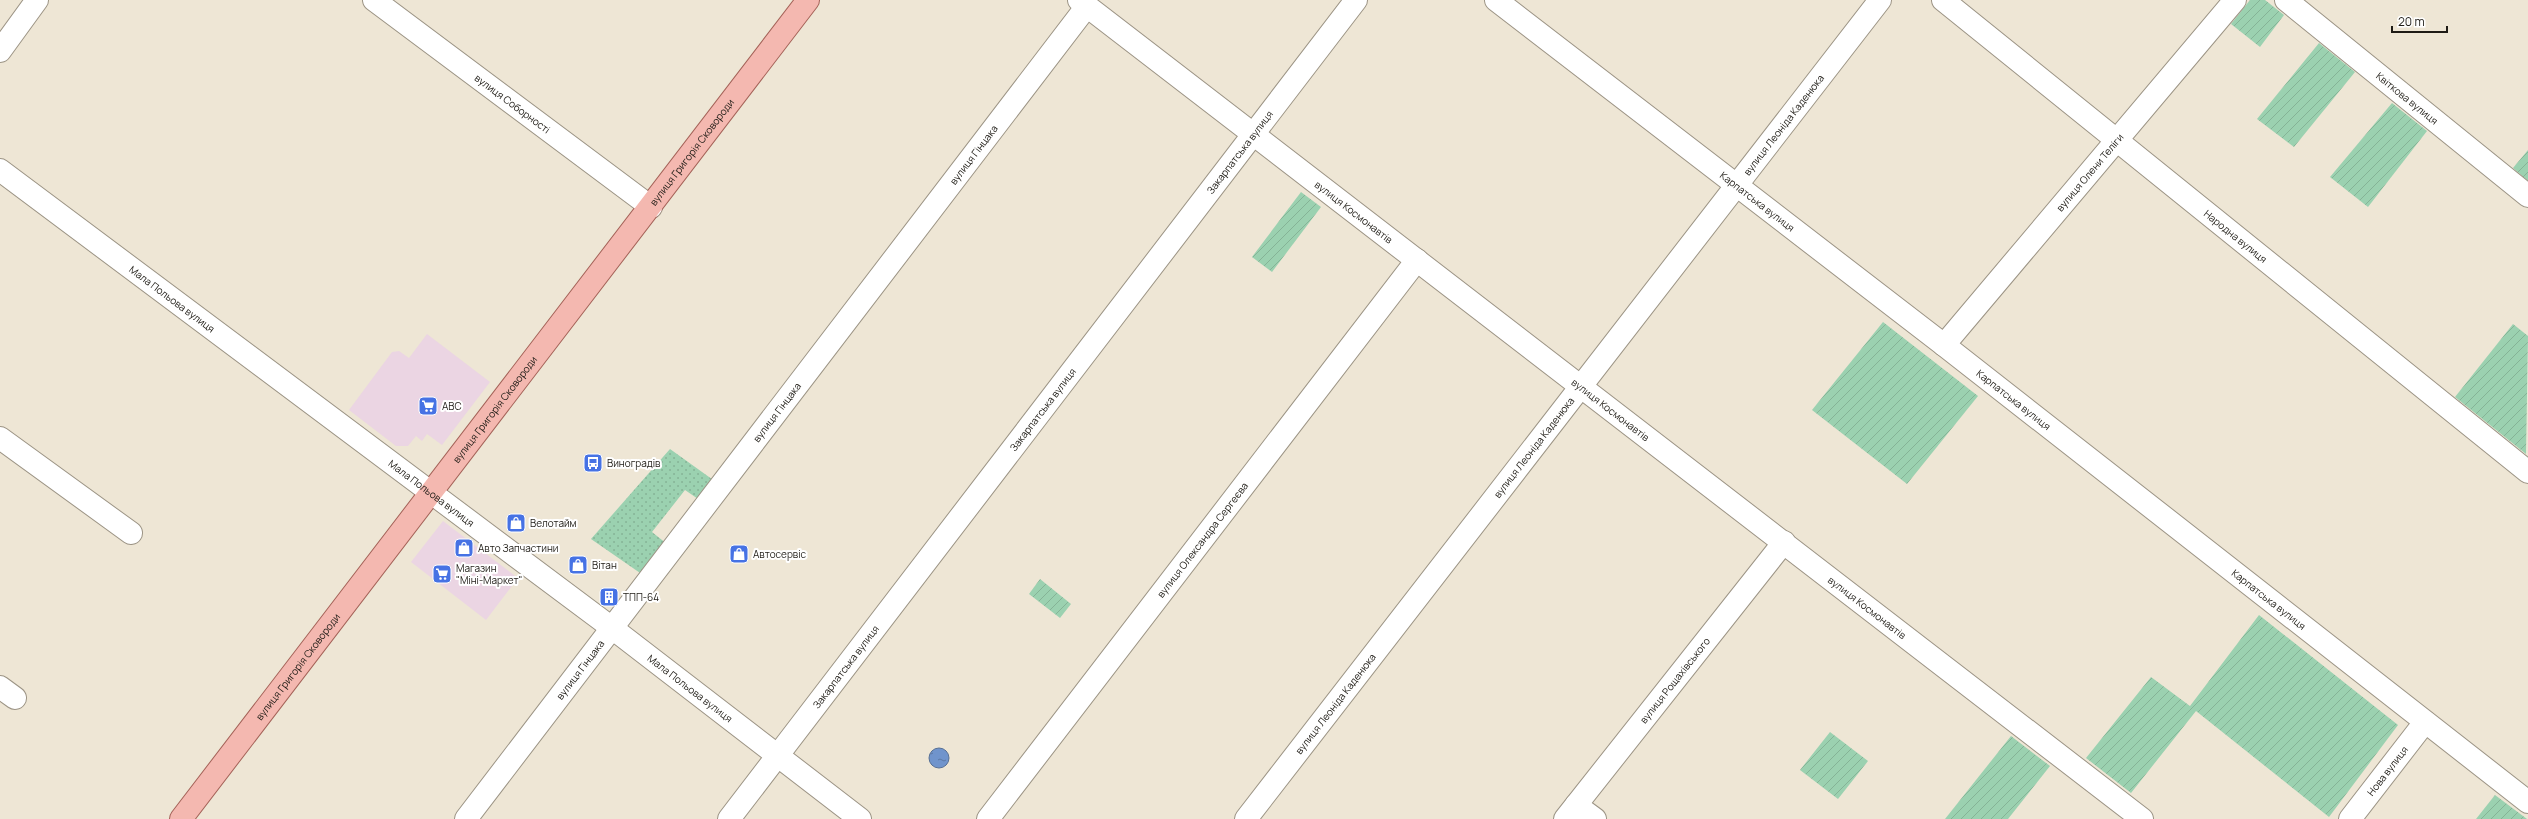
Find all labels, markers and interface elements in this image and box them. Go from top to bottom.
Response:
scale bar [2392,8,2447,34]
text: 20 m [2398,13,2425,30]
street label: Квіткова вулиця [2373,69,2441,128]
street label: вулиця Соборності [472,71,553,136]
street label: вулиця Леоніда Каденюка [1740,71,1827,178]
street label: вулиця Григорія Сковороди [646,96,737,208]
street label: Закарпатська вулиця [1203,108,1276,196]
street label: вулиця Гінцака [946,122,1001,187]
street label: вулиця Олени Теліги [2053,130,2127,214]
street label: Карпатська вулиця [1717,168,1798,235]
street label: вулиця Космонавтів [1312,177,1396,247]
street label: Народна вулиця [2201,206,2270,266]
street label: Мала Польова вулиця [126,262,218,336]
street label: вулиця Григорія Сковороди [449,353,540,466]
street label: Закарпатська вулиця [1006,365,1079,454]
street label: Карпатська вулиця [1974,366,2054,433]
street label: вулиця Космонавтів [1569,375,1653,444]
street label: вулиця Гінцака [750,379,804,445]
street label: вулиця Леоніда Каденюка [1490,394,1577,501]
supermarket icon: ABC [417,395,439,417]
place label: ABC [442,399,462,413]
bus stop icon: Виноградів [582,452,604,474]
street label: Мала Польова вулиця [386,456,477,530]
place label: Виноградів [607,456,661,470]
street label: вулиця Олександра Сергеєва [1154,479,1251,600]
shop icon: Велотайм [505,512,527,534]
place label: Велотайм [530,516,577,530]
shop icon: Авто Запчастини [453,537,475,559]
place label: Авто Запчастини [478,541,559,555]
shop icon: Автосервіс [728,543,750,565]
place label: Автосервіс [753,547,807,561]
shop icon: Вітан [567,554,589,576]
place label: Вітан [592,558,617,572]
place label: Магазин "Міні-Маркет" [456,561,523,587]
supermarket icon: Магазин "Міні-Маркет" [431,563,453,585]
street label: Карпатська вулиця [2229,566,2309,633]
street label: вулиця Космонавтів [1825,573,1910,642]
building icon: ТПП-64 [598,586,620,608]
place label: ТПП-64 [623,590,659,604]
street label: вулиця Григорія Сковороди [252,610,343,723]
street label: Закарпатська вулиця [809,622,882,711]
street label: вулиця Рощахівського [1636,634,1713,726]
street label: вулиця Гінцака [553,637,607,702]
street label: вулиця Леоніда Каденюка [1292,650,1379,757]
street label: Мала Польова вулиця [645,651,735,725]
street label: Нова вулиця [2364,743,2411,798]

